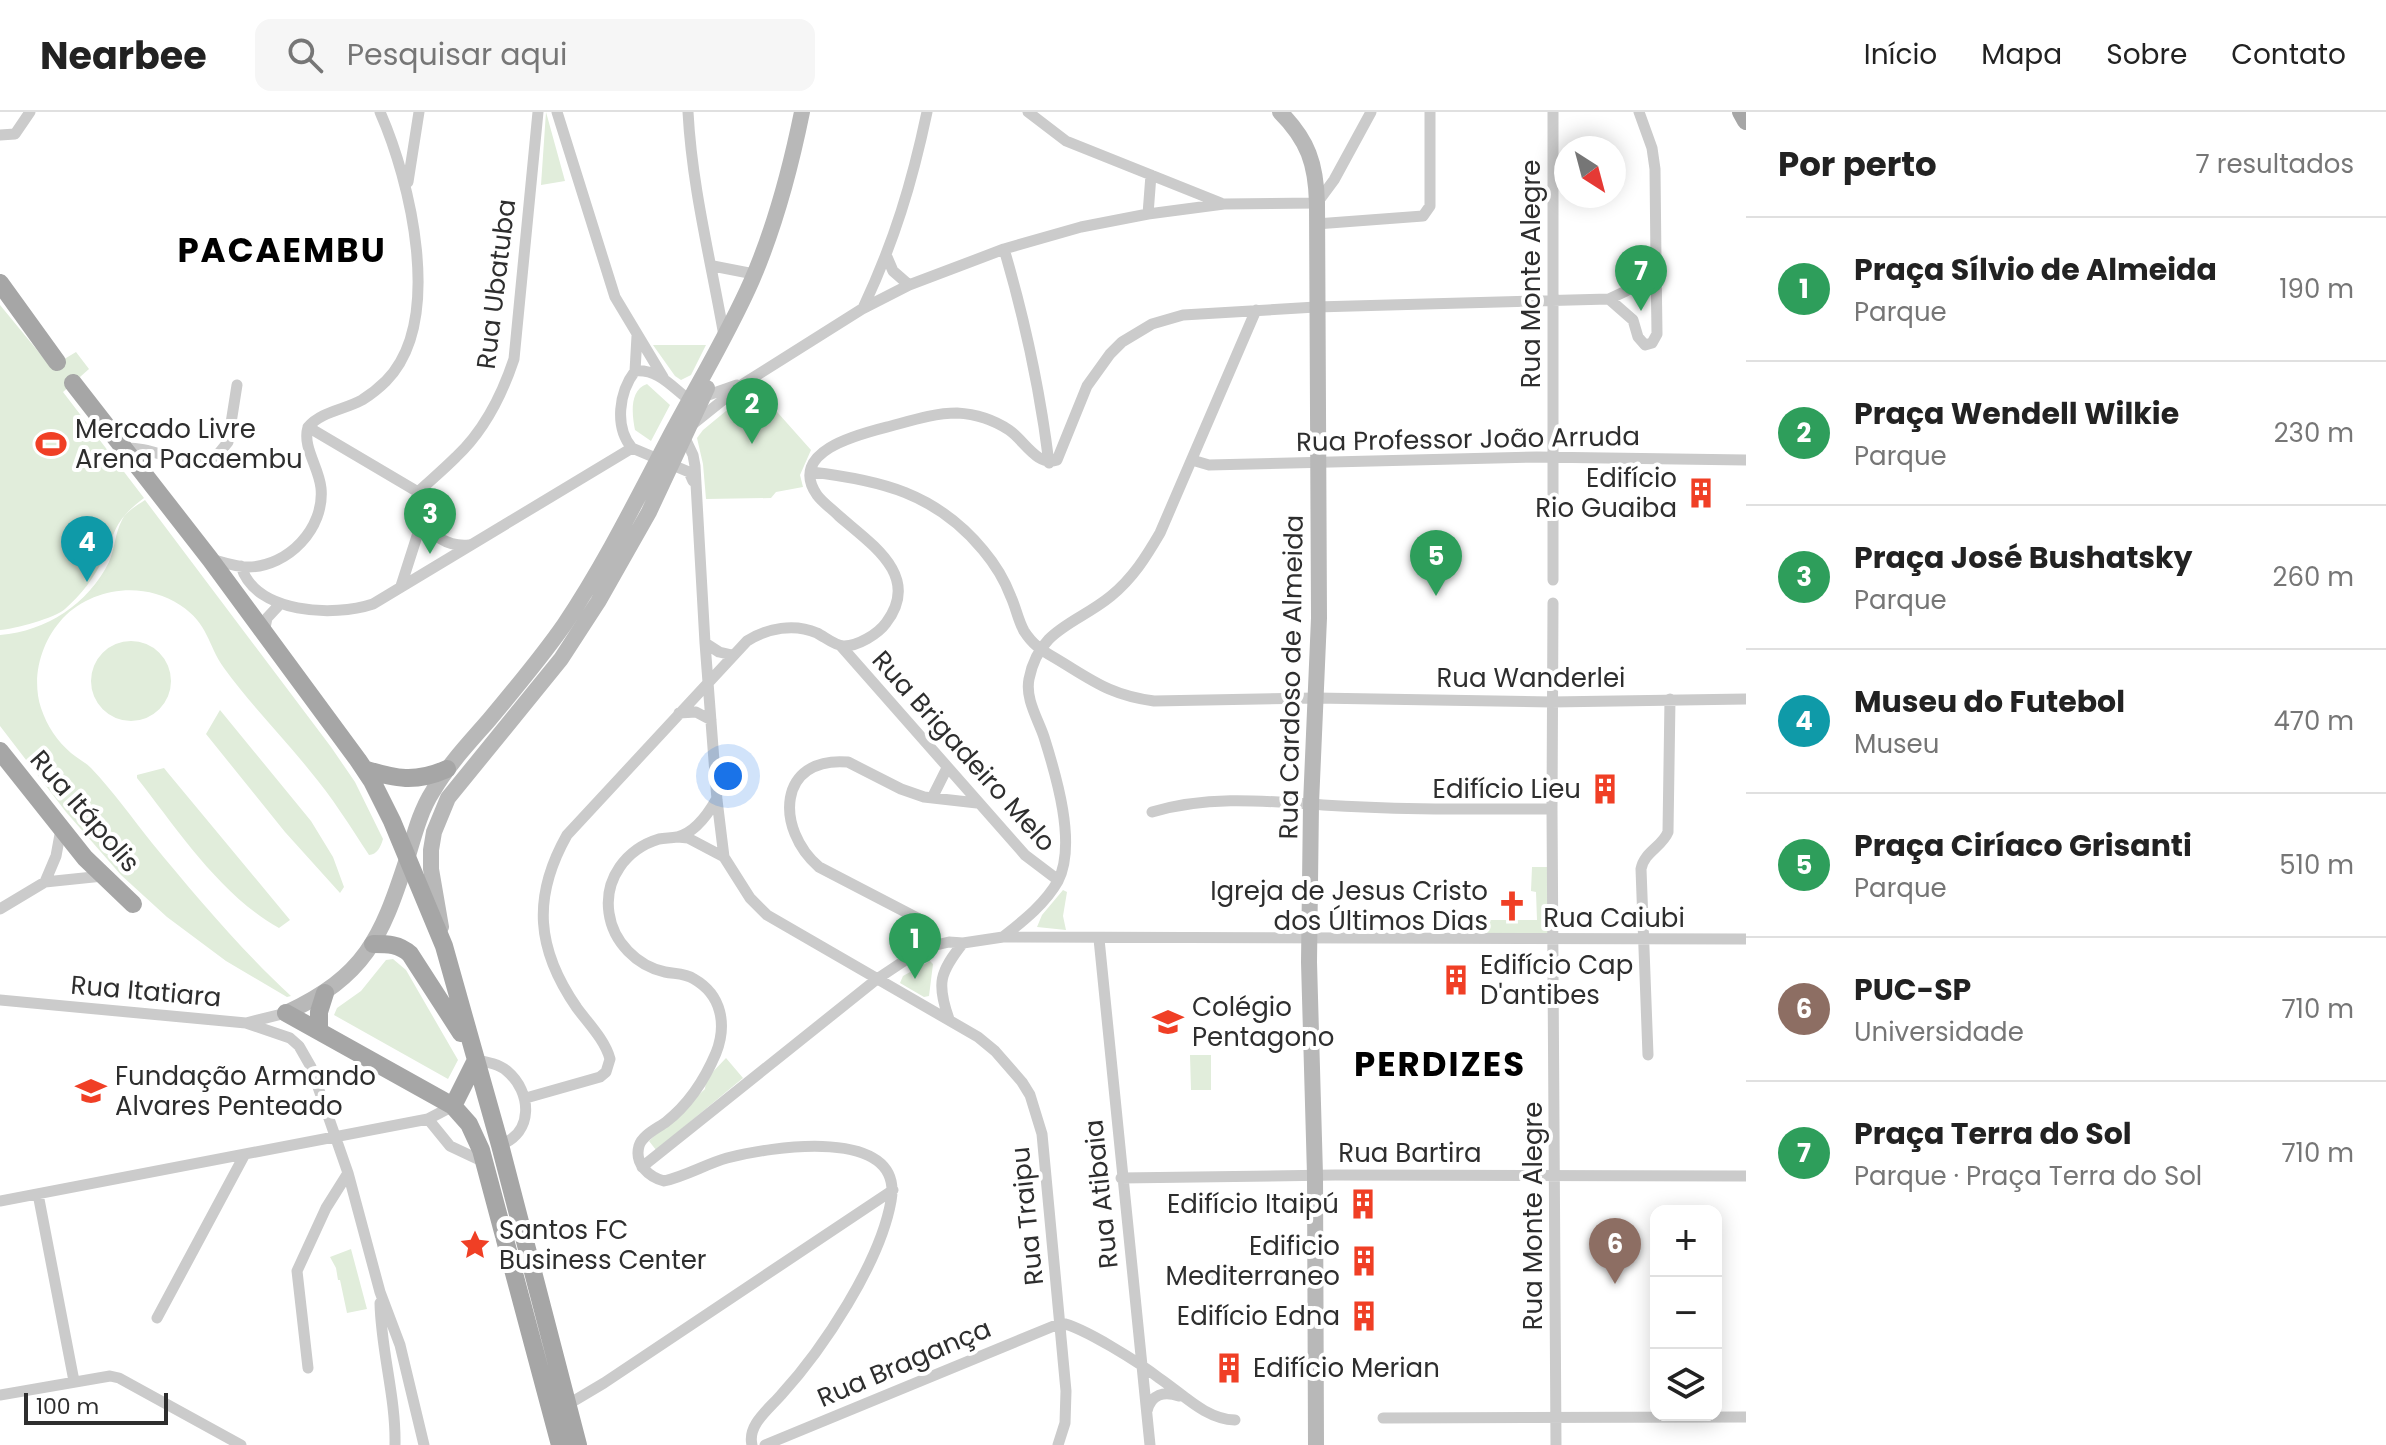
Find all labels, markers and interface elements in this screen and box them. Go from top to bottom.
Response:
search box [255,19,815,91]
text: Nearbee [40,29,207,82]
icon: search [283,33,327,77]
text: Pesquisar aqui [347,33,567,76]
text: Início [1864,35,1937,74]
text: Mapa [1981,35,2062,74]
text: Sobre [2106,35,2187,74]
text: Contato [2231,35,2346,74]
north arrow [1554,136,1626,208]
text: Por perto [1778,140,1937,188]
text: 7 resultados [2196,146,2354,182]
street label: Rua Monte Alegre [1513,160,1549,388]
street label: Rua Ubatuba [468,197,524,371]
district label: PACAEMBU [177,226,387,274]
pin: 7 [1615,245,1667,311]
text: Praça Sílvio de Almeida [1854,248,2217,291]
text: 1 [1799,271,1809,307]
text: 190 m [2279,271,2354,307]
text: Parque [1854,294,1947,330]
pin: 2 [726,378,778,444]
text: Praça Wendell Wilkie [1854,392,2179,435]
place label: Mercado Livre Arena Pacaembu [75,411,303,477]
text: 2 [1797,415,1811,451]
text: 230 m [2274,415,2354,451]
street label: Rua Professor João Arruda [1296,418,1640,460]
sports icon: Mercado Livre Arena Pacaembu [34,427,68,461]
text: Parque [1854,438,1947,474]
place label: Edifício Rio Guaiba [1535,460,1677,526]
building icon: Edifício Rio Guaiba [1684,476,1718,510]
pin: 3 [404,488,456,554]
street label: Rua Cardoso de Almeida [1270,514,1312,840]
pin: 4 [61,516,113,582]
pin: 5 [1410,530,1462,596]
text: Praça José Bushatsky [1854,536,2193,579]
text: 3 [1796,559,1812,595]
text: 260 m [2272,559,2354,595]
text: Parque [1854,582,1947,618]
street label: Rua Brigadeiro Melo [864,643,1064,859]
street label: Rua Wanderlei [1437,660,1625,696]
text: Museu do Futebol [1854,680,2125,723]
text: 4 [1795,703,1813,739]
text: 470 m [2273,703,2354,739]
text: Museu [1854,726,1939,762]
street label: Rua Itápolis [22,742,148,880]
your location [708,756,748,796]
place label: Edifício Lieu [1433,771,1581,807]
building icon: Edifício Lieu [1588,772,1622,806]
text: Praça Ciríaco Grisanti [1854,824,2192,867]
text: 5 [1796,847,1812,883]
text: 510 m [2279,847,2354,883]
text: Parque [1854,870,1947,906]
place label: Igreja de Jesus Cristo dos Últimos Dias [1210,873,1488,939]
church icon: Igreja de Jesus Cristo dos Últimos Dias [1495,889,1529,923]
street label: Rua Caiubi [1543,900,1685,936]
pin: 1 [889,913,941,979]
place label: Edifício Cap D'antibes [1480,947,1633,1013]
building icon: Edifício Cap D'antibes [1439,963,1473,997]
street label: Rua Itatiara [69,966,223,1016]
text: PUC-SP [1854,968,1971,1011]
place label: Colégio Pentagono [1192,989,1334,1055]
text: 6 [1796,991,1812,1027]
text: 710 m [2281,991,2354,1027]
school or university icon: Colégio Pentagono [1151,1005,1185,1039]
text: Universidade [1854,1014,2024,1050]
district label: PERDIZES [1354,1040,1526,1088]
place label: Fundação Armando Alvares Penteado [115,1058,376,1124]
school or university icon: Fundação Armando Alvares Penteado [74,1074,108,1108]
street label: Rua Monte Alegre [1515,1102,1551,1330]
text: Praça Terra do Sol [1854,1112,2132,1155]
street label: Rua Atibaia [1075,1118,1127,1270]
street label: Rua Bartira [1338,1135,1482,1171]
text: 7 [1797,1135,1811,1171]
text: 710 m [2281,1135,2354,1171]
street label: Rua Traipu [1002,1145,1052,1287]
text: Parque · Praça Terra do Sol [1854,1158,2202,1194]
place label: Edifício Itaipú [1167,1186,1339,1222]
building icon: Edifício Itaipú [1346,1187,1380,1221]
map controls [1650,1205,1722,1421]
button: + [1650,1205,1722,1277]
place label: Santos FC Business Center [499,1212,707,1278]
pin: 6 [1589,1218,1641,1284]
place icon: Santos FC Business Center [458,1228,492,1262]
place label: Edificio Mediterraneo [1166,1228,1340,1294]
building icon: Edificio Mediterraneo [1347,1244,1381,1278]
button: − [1650,1277,1722,1349]
place label: Edifício Edna [1177,1298,1340,1334]
building icon: Edifício Edna [1347,1299,1381,1333]
street label: Rua Bragança [812,1310,996,1416]
button: layers [1650,1349,1722,1421]
place label: Edifício Merian [1253,1350,1440,1386]
building icon: Edifício Merian [1212,1351,1246,1385]
scale bar [24,1389,168,1425]
text: 100 m [36,1391,99,1422]

